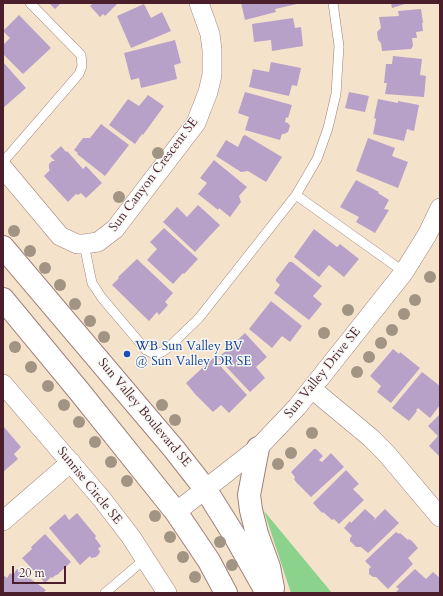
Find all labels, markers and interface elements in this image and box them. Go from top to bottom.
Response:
street label: Sun Canyon Crescent SE [106,115,202,235]
street label: Sun Valley Drive SE [282,325,364,421]
place label: WB Sun Valley BV @ Sun Valley DR SE [135,339,251,370]
marker: WB Sun Valley BV @ Sun Valley DR SE [122,349,132,359]
street label: Sun Valley Boulevard SE [94,356,194,470]
street label: Sunrise Circle SE [53,444,125,528]
scale bar [14,558,68,584]
text: 20 m [19,565,45,581]

